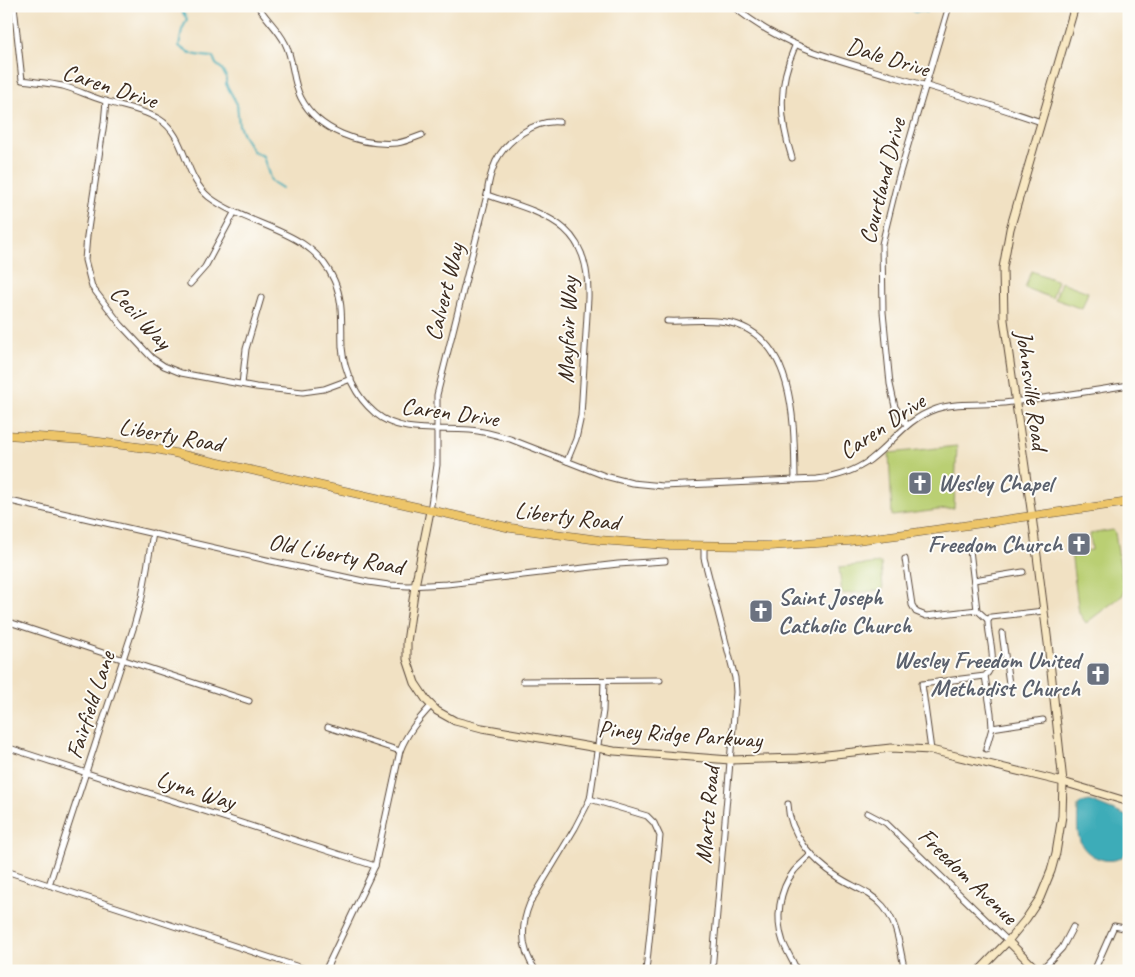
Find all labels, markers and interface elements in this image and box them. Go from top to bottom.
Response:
street label: Dale Drive [843,30,935,84]
street label: Caren Drive [59,57,163,116]
street label: Courtland Drive [852,113,913,247]
street label: Calvert Way [417,238,471,344]
street label: Mayfair Way [550,274,584,384]
street label: Cecil Way [104,278,180,357]
street label: Johnsville Road [1009,327,1056,455]
street label: Caren Drive [833,385,933,466]
street label: Caren Drive [400,390,503,434]
street label: Liberty Road [117,411,229,459]
place label: Wesley Chapel [938,468,1057,498]
church icon: Wesley Chapel [907,470,933,496]
street label: Liberty Road [513,495,624,538]
street label: Old Liberty Road [266,526,409,582]
place label: Freedom Church [928,529,1064,559]
church icon: Freedom Church [1066,531,1092,557]
place label: Saint Joseph Catholic Church [778,582,912,640]
church icon: Saint Joseph Catholic Church [748,598,774,624]
street label: Fairfield Lane [59,645,122,763]
place label: Wesley Freedom United Methodist Church [893,645,1084,703]
church icon: Wesley Freedom United Methodist Church [1085,661,1111,687]
street label: Piney Ridge Parkway [597,713,765,755]
street label: Martz Road [688,762,726,865]
street label: Lynn Way [153,763,241,817]
street label: Freedom Avenue [912,821,1026,932]

